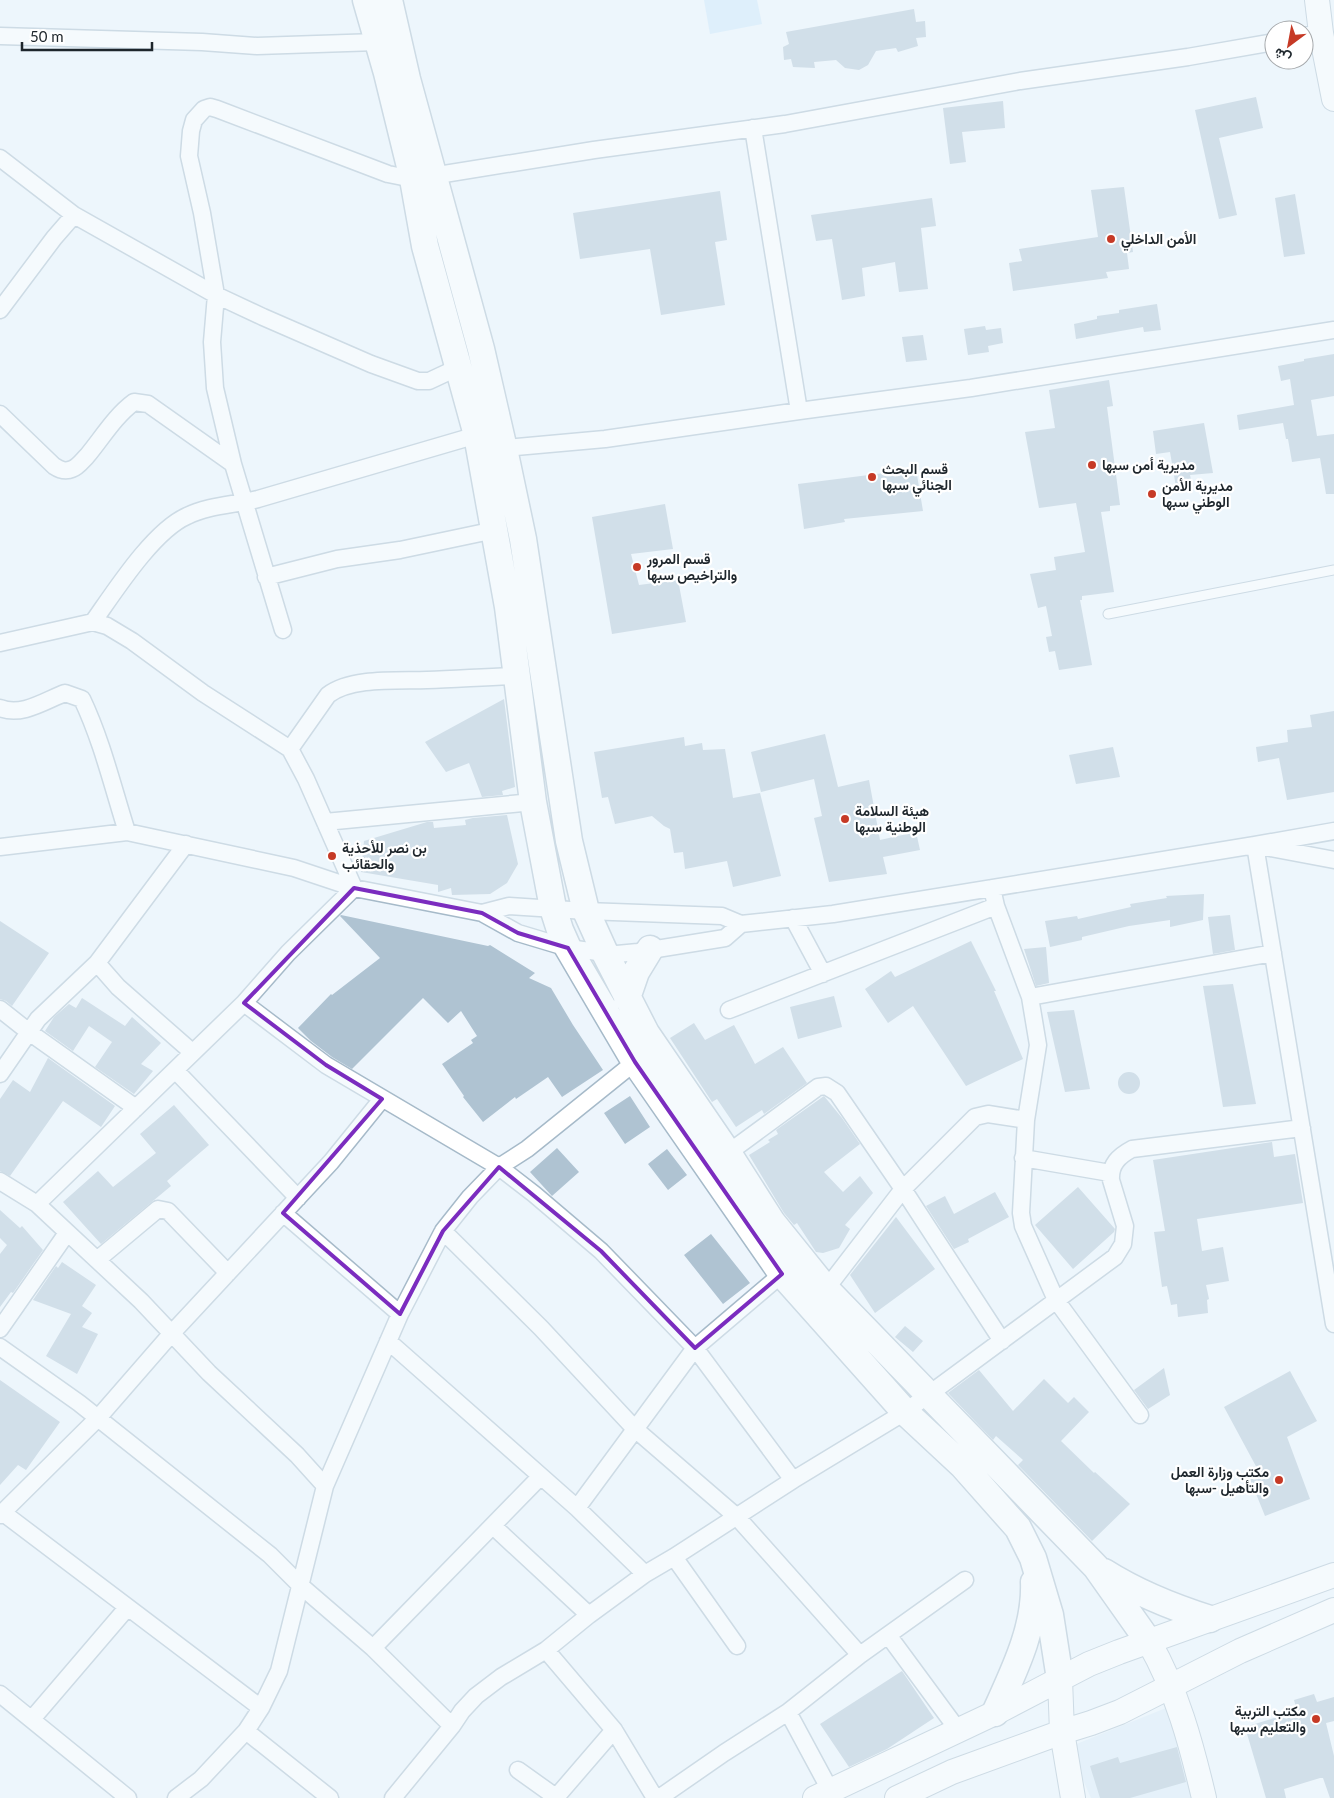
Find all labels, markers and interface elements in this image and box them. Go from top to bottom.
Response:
scale bar [22,20,152,52]
north arrow [1264,20,1314,70]
text: 50 m [30,27,64,45]
text: ش [1270,44,1294,68]
place label: الأمن الداخلي [1121,230,1196,251]
marker: الأمن الداخلي [1105,233,1117,245]
place label: مديرية أمن سبها [1102,456,1195,474]
marker: مديرية أمن سبها [1086,459,1098,471]
place label: قسم البحث الجنائي سبها [882,460,952,497]
marker: قسم البحث الجنائي سبها [866,471,878,483]
place label: مديرية الأمن الوطني سبها [1162,477,1233,514]
marker: مديرية الأمن الوطني سبها [1146,488,1158,500]
place label: قسم المرور والتراخيص سبها [646,550,737,584]
marker: قسم المرور والتراخيص سبها [631,561,643,573]
place label: هيئة السلامة الوطنية سبها [855,802,929,836]
marker: هيئة السلامة الوطنية سبها [839,813,851,825]
place label: بن نصر للأحذية والحقائب [342,839,427,873]
marker: بن نصر للأحذية والحقائب [326,850,338,862]
place label: مكتب وزارة العمل والتأهيل -سبها [1171,1463,1269,1497]
marker: مكتب وزارة العمل والتأهيل -سبها [1273,1474,1285,1486]
place label: مكتب التربية والتعليم سبها [1230,1702,1306,1736]
marker: مكتب التربية والتعليم سبها [1310,1713,1322,1725]

